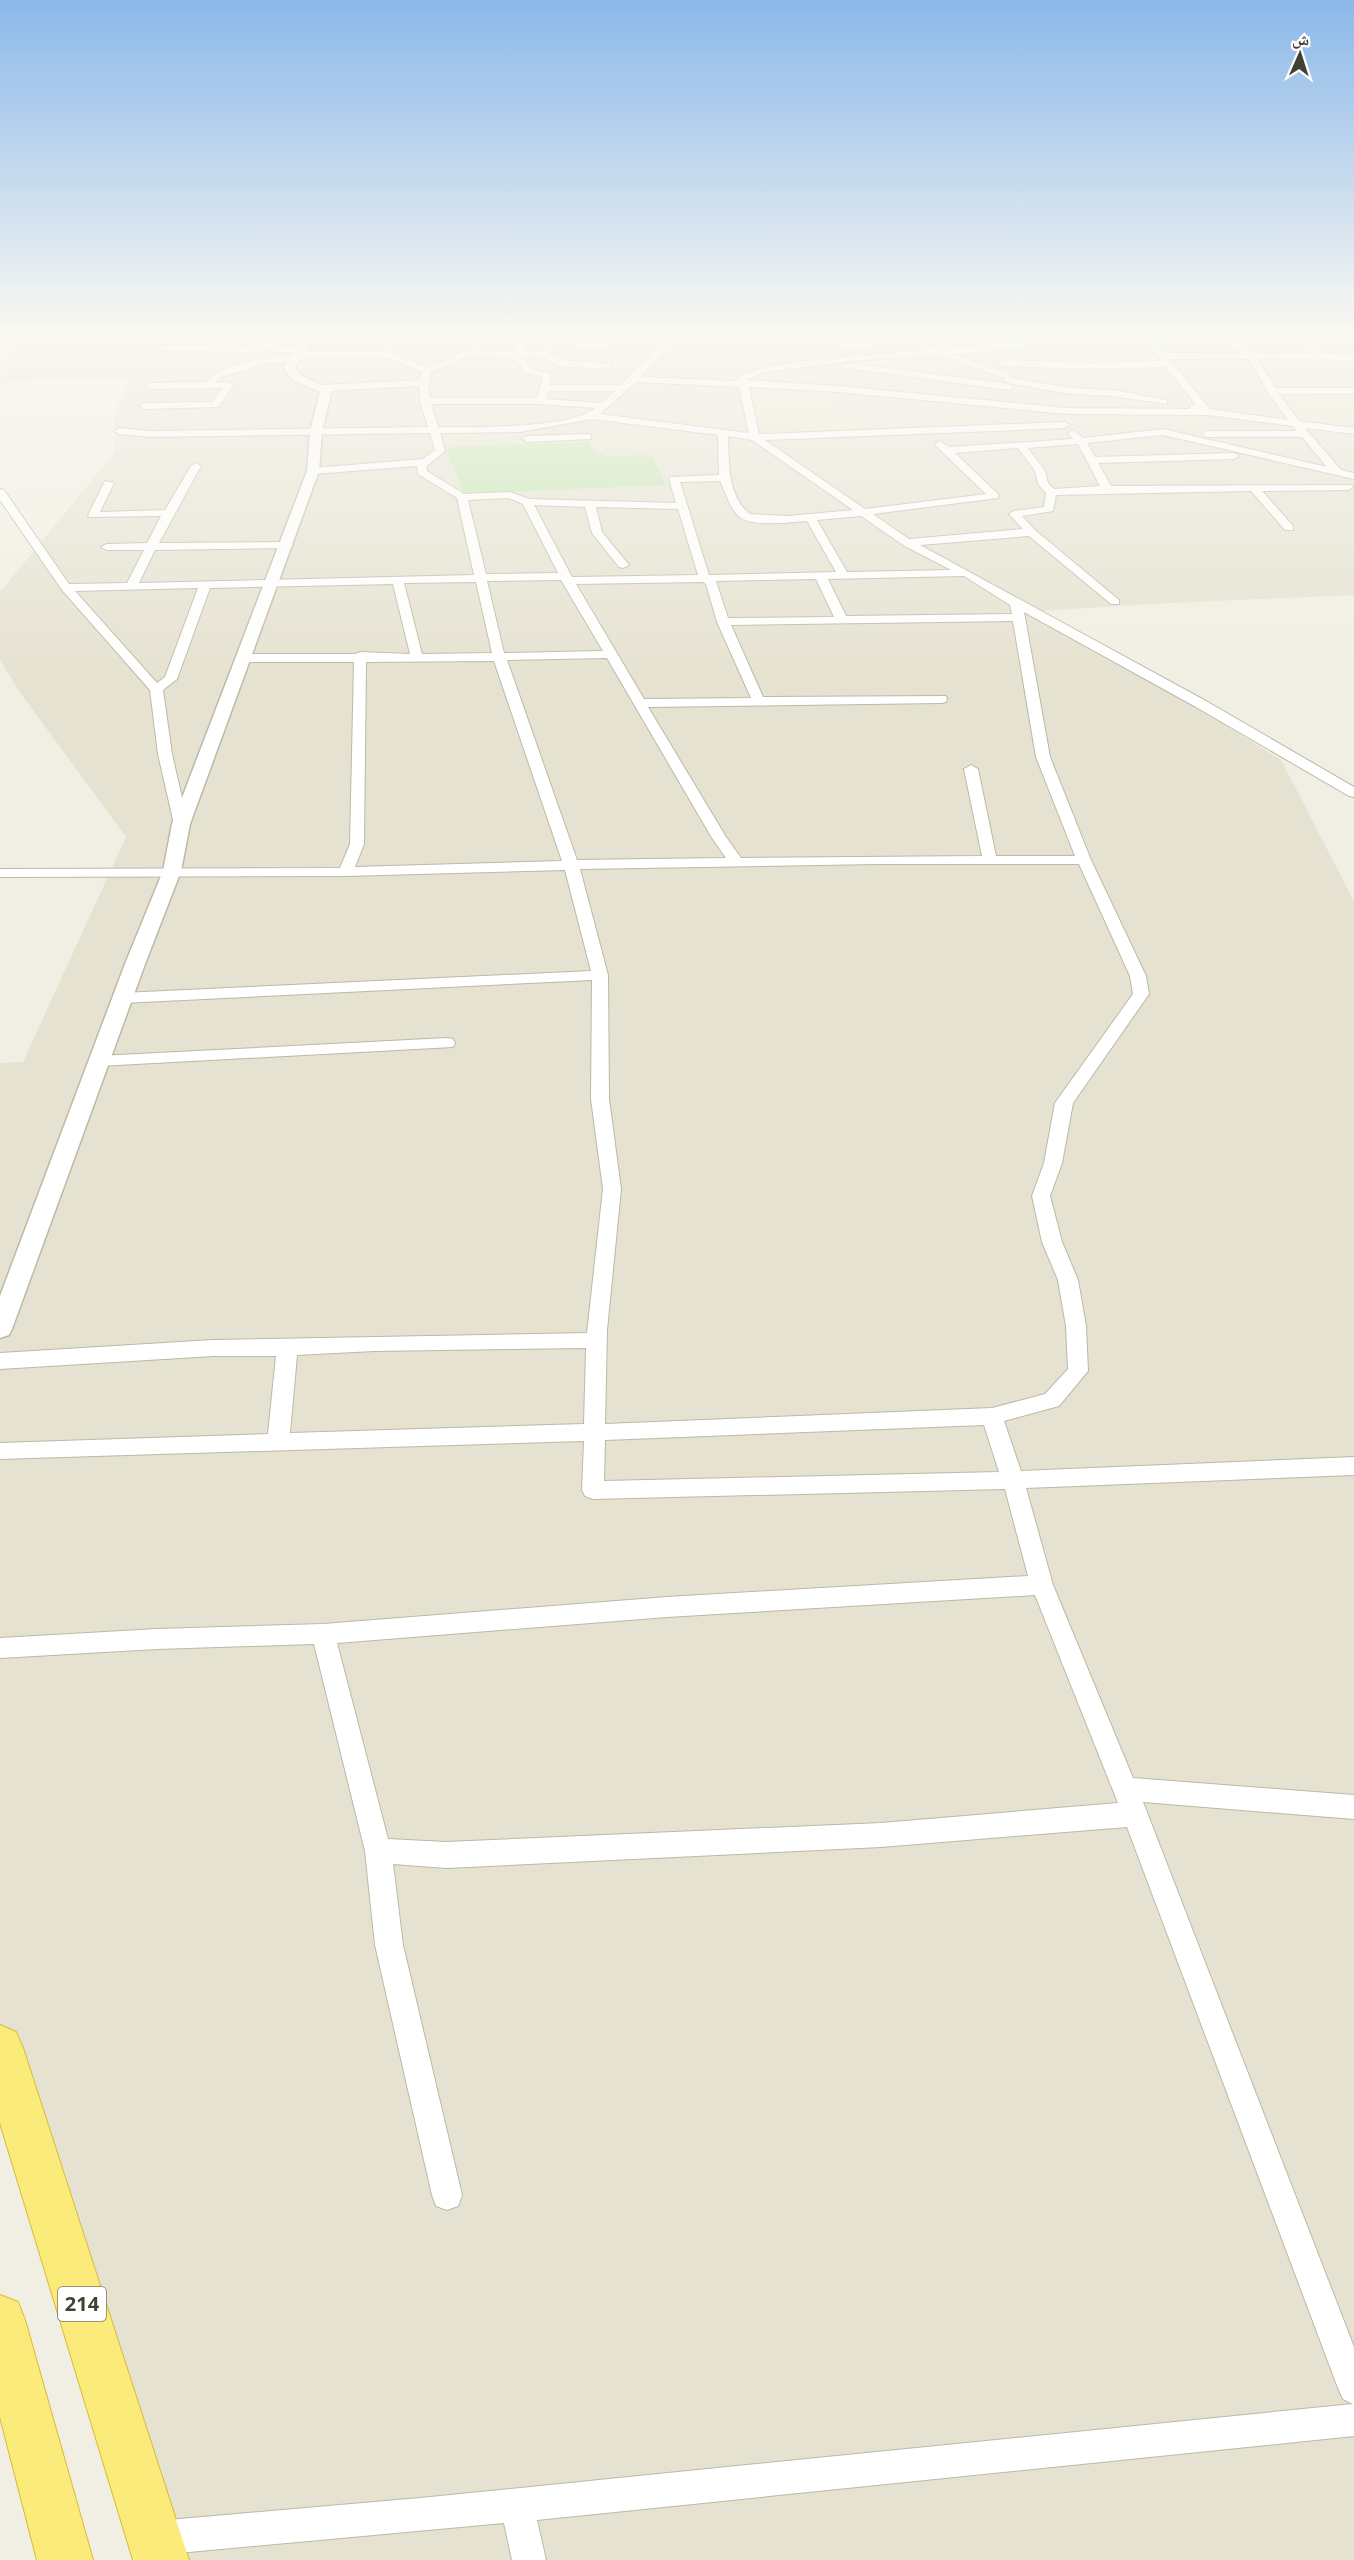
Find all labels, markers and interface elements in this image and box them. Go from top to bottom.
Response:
north arrow [1270,24,1330,84]
text: ش [1292,28,1310,50]
road number: 214 [58,2287,106,2321]

